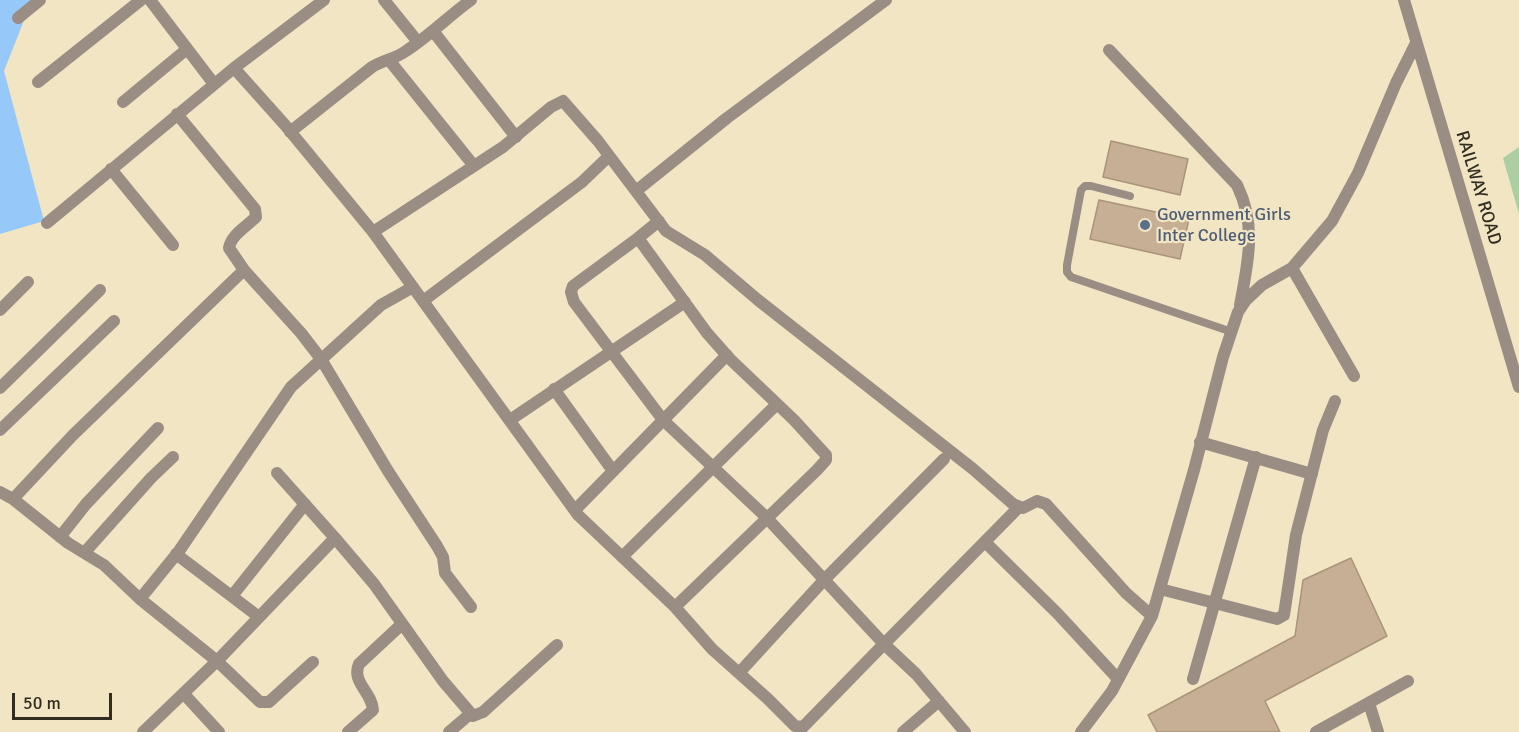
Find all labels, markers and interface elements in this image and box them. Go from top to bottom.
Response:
street label: RAILWAY ROAD [1450,128,1506,248]
place label: Government Girls Inter College [1157,204,1291,246]
marker: Government Girls Inter College [1138,218,1152,232]
scale bar [15,681,116,719]
text: 50 m [23,692,61,714]

